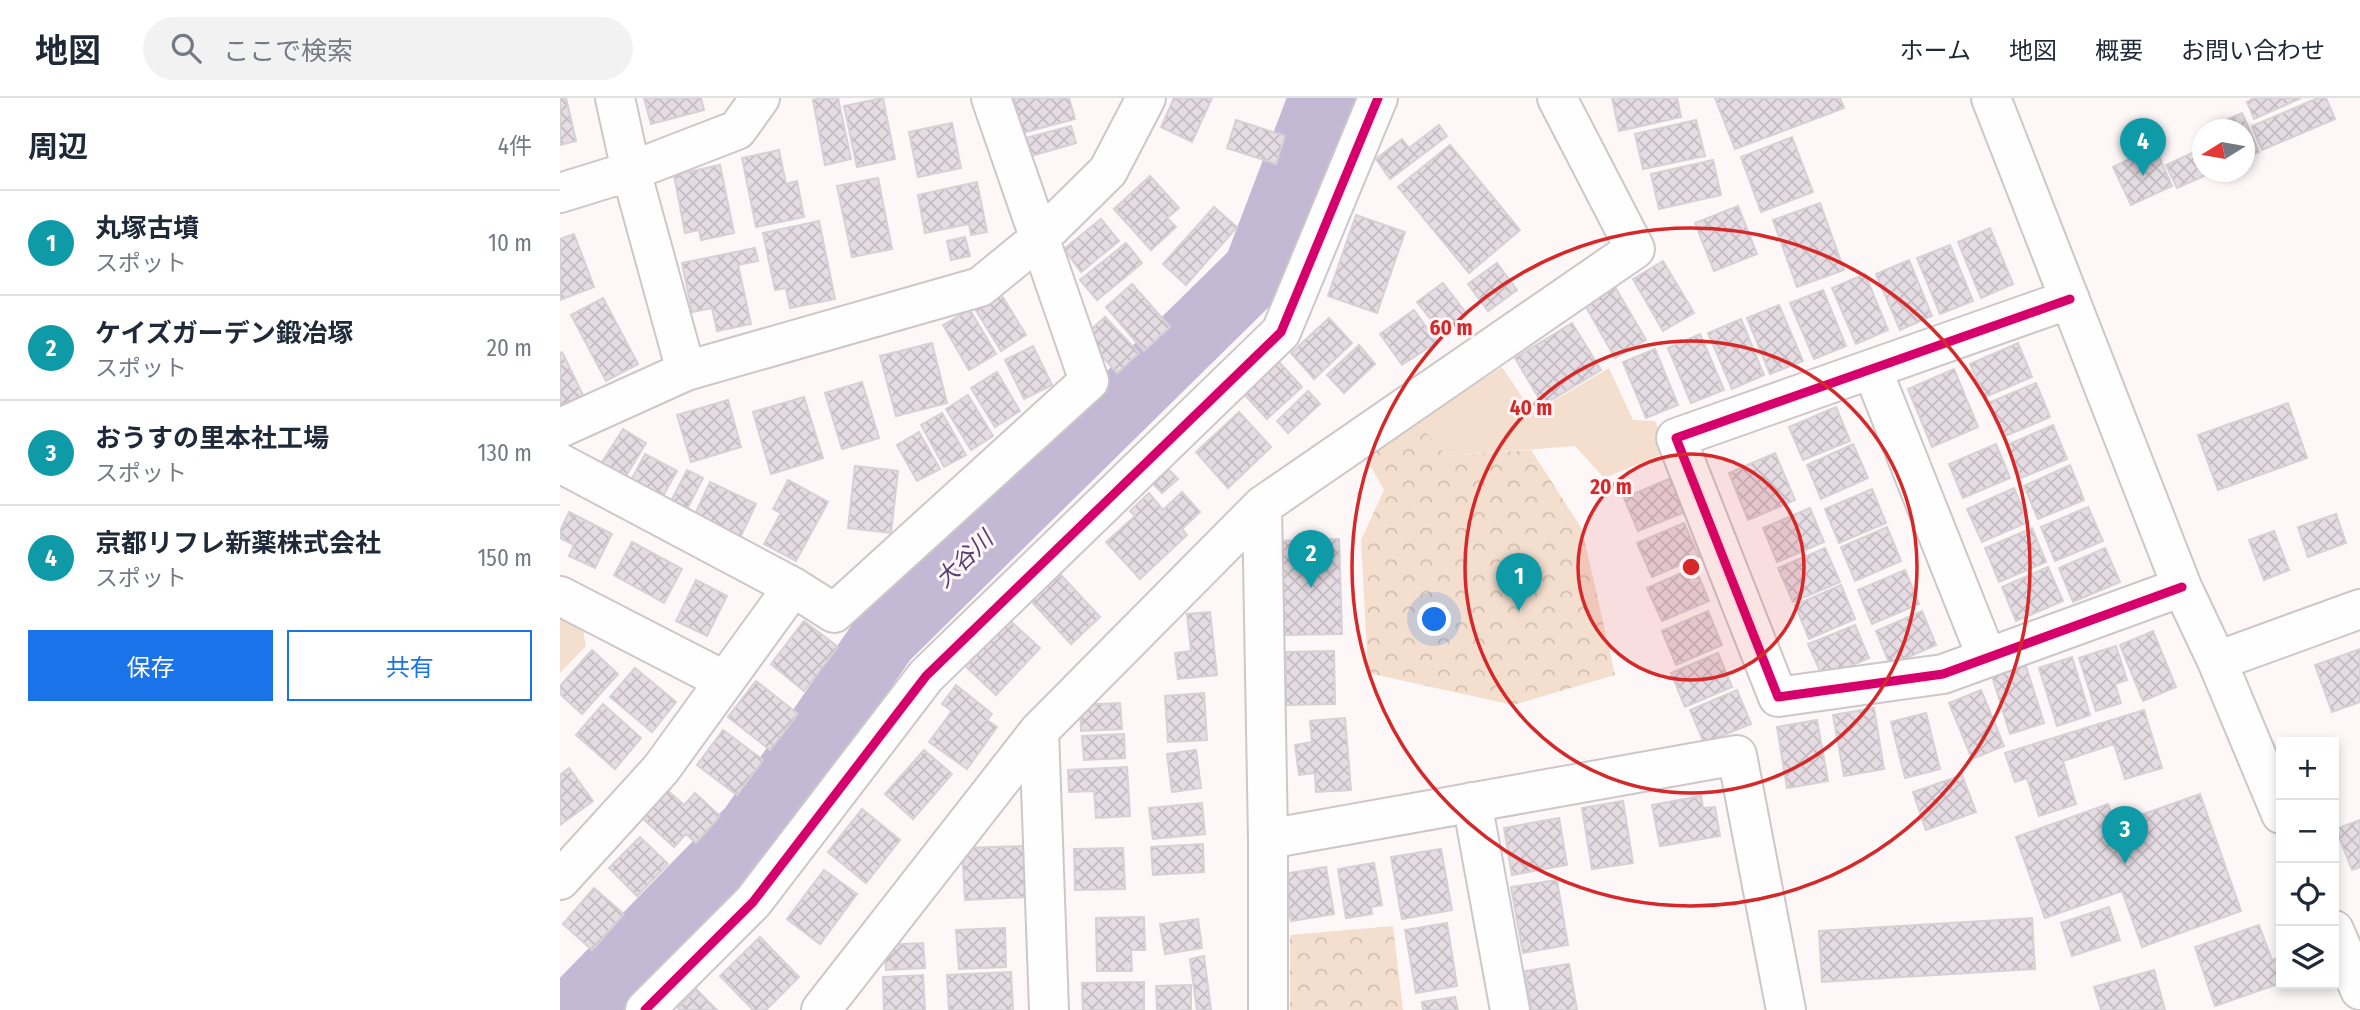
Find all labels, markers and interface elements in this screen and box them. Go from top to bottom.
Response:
search box [143,17,633,80]
icon: search [167,29,205,67]
text: 地図 [35,31,101,71]
text: ここで検索 [223,36,353,67]
text: ホーム [1900,37,1971,65]
text: 地図 [2009,37,2057,65]
text: 概要 [2095,37,2143,65]
text: お問い合わせ [2181,37,2325,65]
pin: 4 [2120,118,2166,176]
north arrow [2192,119,2255,182]
text: 周辺 [28,129,88,165]
text: 4件 [498,132,532,160]
text: 丸塚古墳 [95,213,199,244]
text: 1 [46,229,56,257]
text: 10 m [488,229,532,257]
text: スポット [95,249,187,277]
text: 60 m [1430,315,1472,341]
text: ケイズガーデン鍛冶塚 [95,318,354,349]
text: 2 [46,334,56,362]
text: 20 m [487,334,532,362]
text: スポット [95,354,187,382]
text: 40 m [1510,395,1552,421]
text: おうすの里本社工場 [95,423,329,454]
text: 3 [46,439,56,467]
text: 130 m [478,439,532,467]
text: スポット [95,459,187,487]
text: 20 m [1589,474,1632,500]
water label: 大谷川 [929,523,1001,593]
text: 京都リフレ新薬株式会社 [95,528,381,559]
pin: 2 [1288,530,1334,588]
text: 4 [45,544,57,572]
text: 150 m [477,544,532,572]
pin: 1 [1496,553,1542,611]
centre of rings [1679,555,1703,579]
text: スポット [95,564,187,592]
your location [1417,602,1451,636]
button: 保存 [28,630,273,701]
button: 共有 [287,630,532,701]
map controls [2276,737,2339,989]
button: + [2276,737,2339,800]
button: − [2276,800,2339,863]
pin: 3 [2102,806,2148,864]
button: locate [2276,863,2339,926]
button: layers [2276,926,2339,989]

